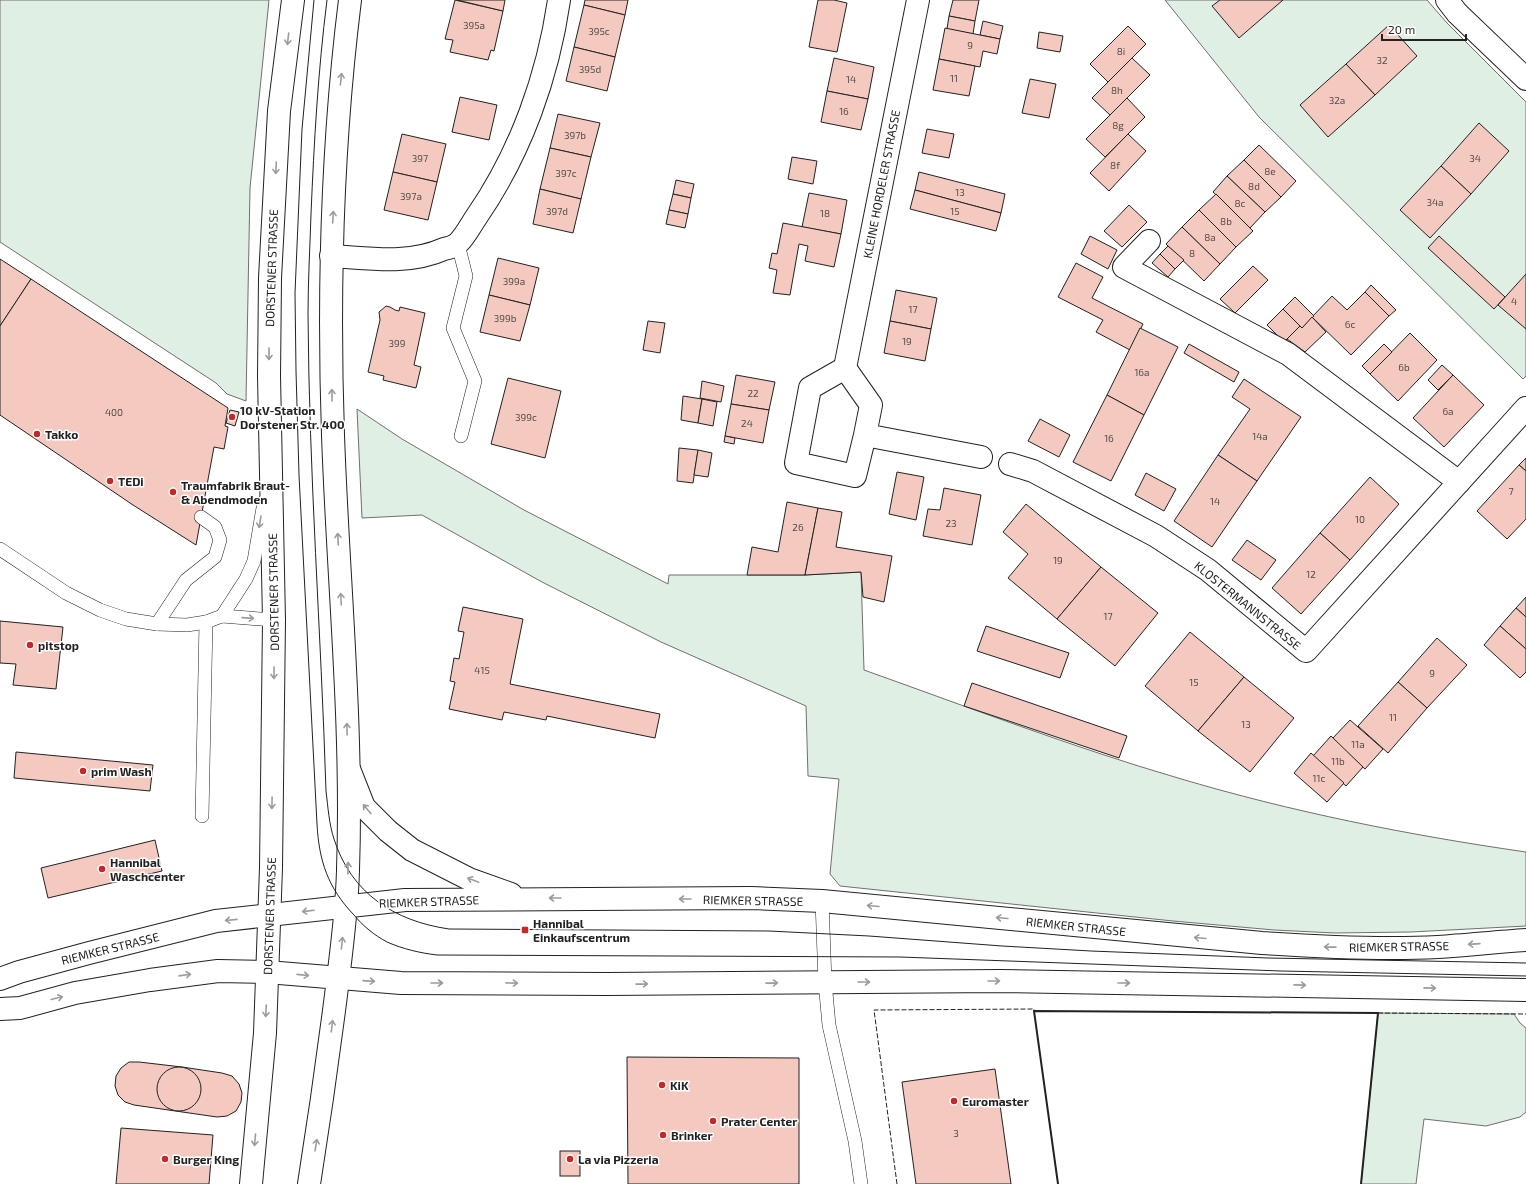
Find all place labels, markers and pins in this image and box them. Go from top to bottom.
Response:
place label: 10 kV-Station Dorstener Str. 400 [240,403,345,431]
marker: 10 kV-Station Dorstener Str. 400 [227,412,237,422]
place label: Takko [45,427,78,441]
marker: Takko [32,429,42,439]
place label: TEDi [118,474,144,488]
marker: TEDi [105,476,115,486]
place label: Traumfabrik Braut- & Abendmoden [181,478,290,506]
marker: Traumfabrik Braut- & Abendmoden [168,487,178,497]
place label: pitstop [38,638,79,652]
marker: pitstop [25,640,35,650]
place label: prim Wash [91,764,152,778]
marker: prim Wash [78,766,88,776]
place label: Hannibal Waschcenter [110,855,185,883]
marker: Hannibal Waschcenter [97,864,107,874]
place label: Hannibal Einkaufscentrum [533,916,630,944]
marker: Hannibal Einkaufscentrum [520,925,530,935]
place label: KiK [670,1078,689,1092]
marker: KiK [657,1080,667,1090]
place label: Euromaster [962,1094,1029,1108]
marker: Euromaster [949,1096,959,1106]
place label: Prater Center [721,1114,797,1128]
marker: Prater Center [708,1116,718,1126]
place label: Brinker [671,1128,713,1142]
marker: Brinker [658,1130,668,1140]
place label: Burger King [173,1152,239,1166]
place label: La via Pizzeria [578,1152,659,1166]
marker: Burger King [160,1154,170,1164]
marker: La via Pizzeria [565,1154,575,1164]

